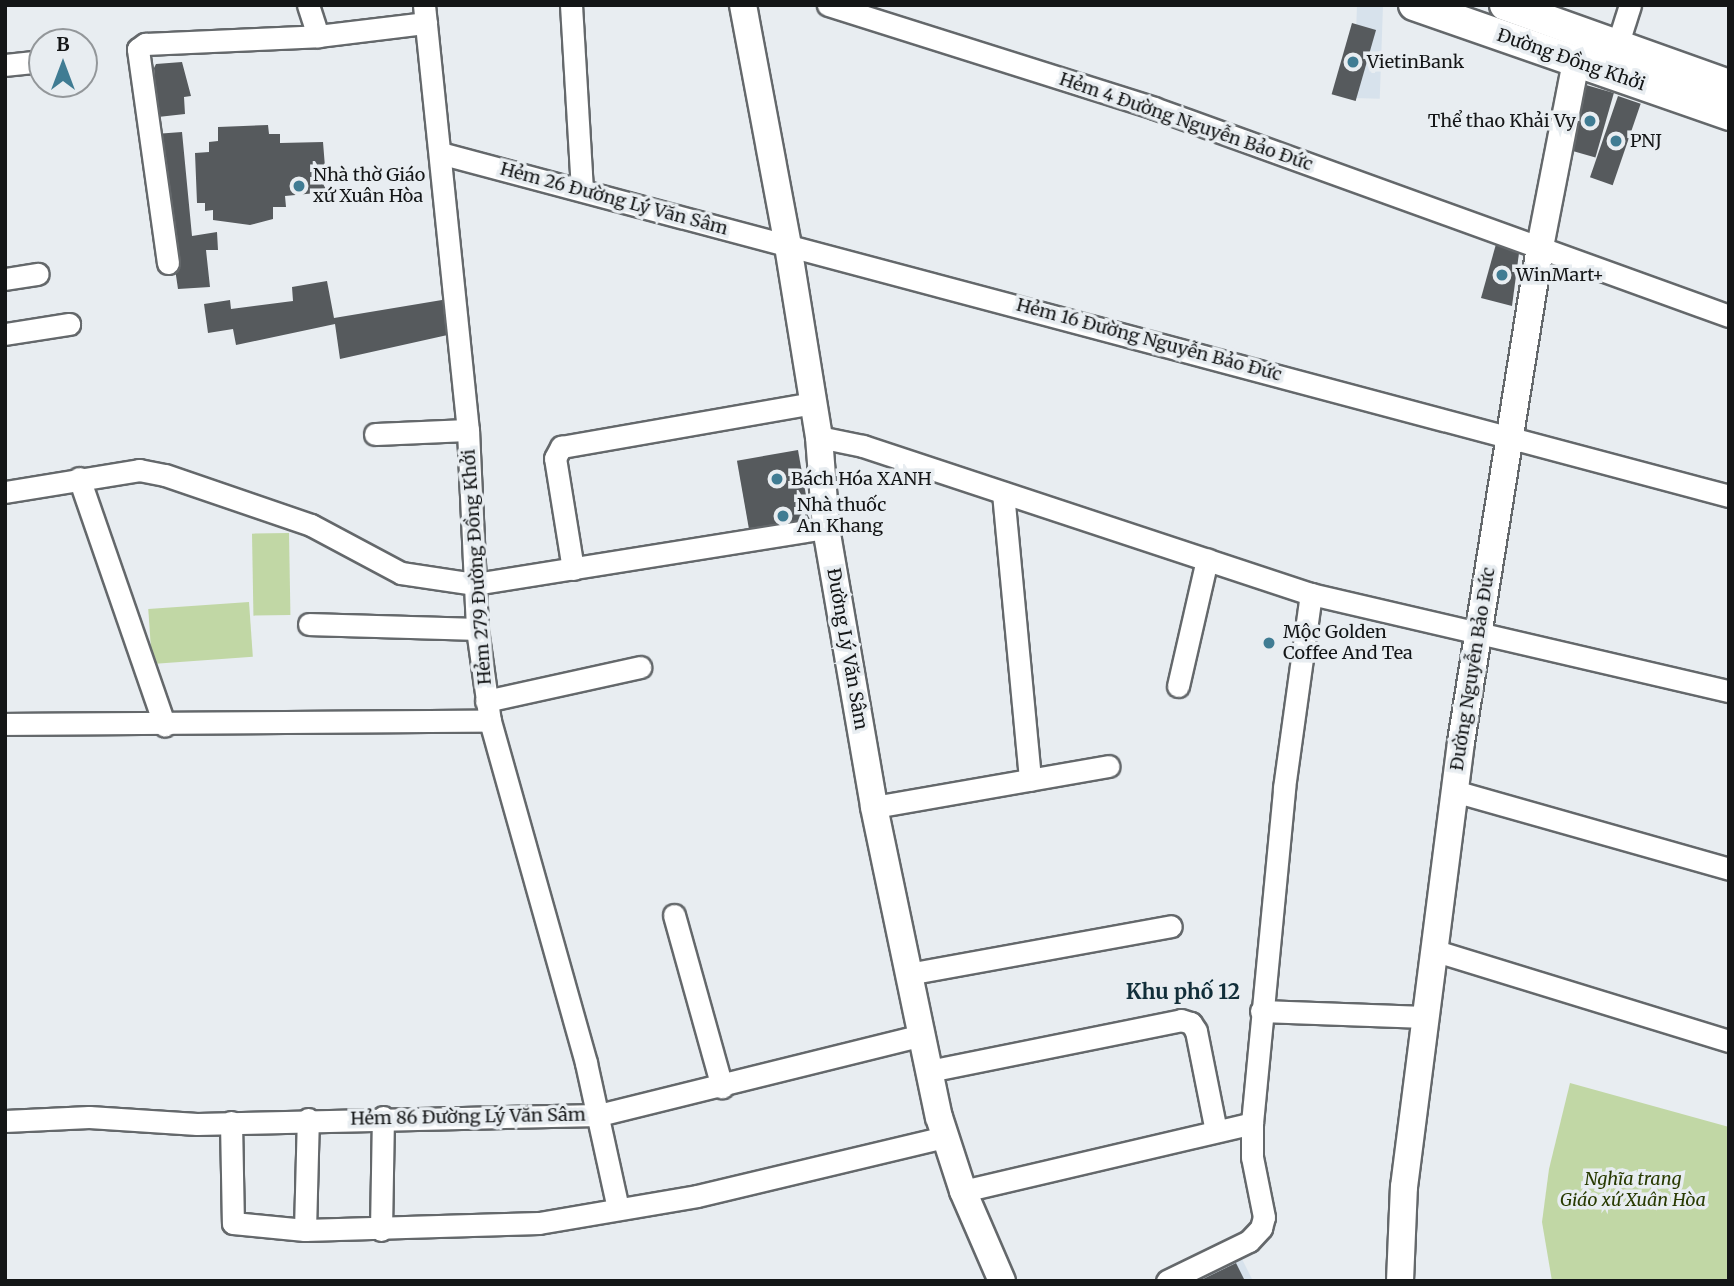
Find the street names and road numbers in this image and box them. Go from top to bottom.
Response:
street label: Đường Đồng Khởi [1494,24,1648,96]
street label: Hẻm 4 Đường Nguyễn Bảo Đức [1056,68,1316,176]
street label: Hẻm 26 Đường Lý Văn Sâm [498,158,730,240]
street label: Hẻm 16 Đường Nguyễn Bảo Đức [1014,294,1284,386]
street label: Hẻm 279 Đường Đồng Khởi [458,448,496,686]
street label: Đường Lý Văn Sâm [822,566,872,732]
street label: Đường Nguyễn Bảo Đức [1446,566,1500,772]
street label: Hẻm 86 Đường Lý Văn Sâm [350,1104,586,1130]

